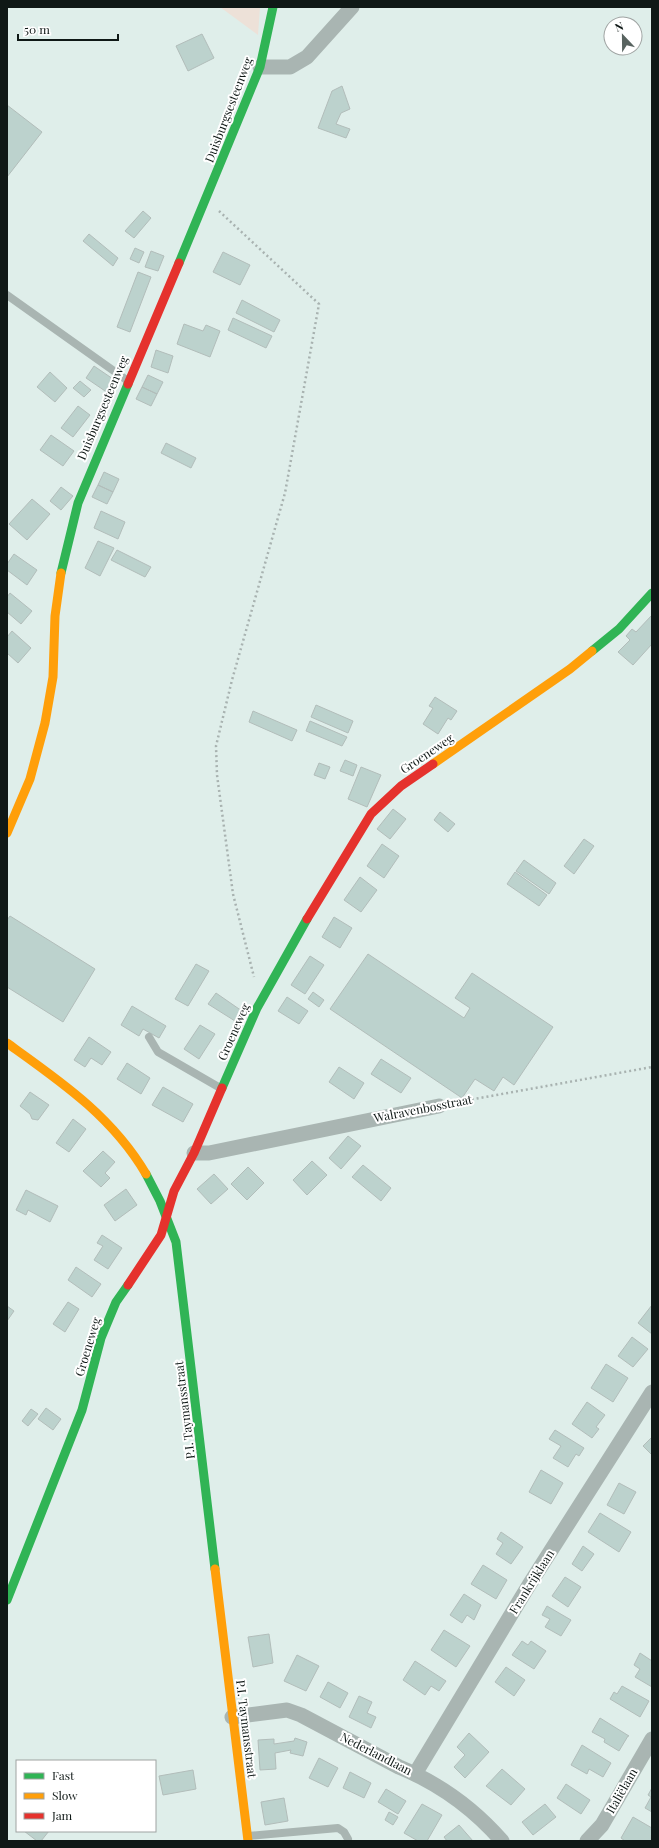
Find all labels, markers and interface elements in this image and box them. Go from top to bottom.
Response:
scale bar [18,16,118,42]
north arrow [603,16,643,56]
text: N [613,18,626,35]
text: 50 m [24,21,50,37]
street label: Duisburgsesteenweg [201,54,256,165]
street label: Duisburgsesteenweg [73,352,132,462]
street label: Groeneweg [397,729,457,777]
street label: Groeneweg [213,1000,253,1063]
street label: Walravenbosstraat [371,1091,474,1126]
street label: Groeneweg [70,1315,104,1378]
street label: P.I. Taymansstraat [170,1359,198,1460]
street label: Frankrijklaan [505,1546,557,1617]
street label: P.I. Taymansstraat [233,1679,261,1780]
street label: Nederlandlaan [338,1728,415,1778]
legend [16,1760,156,1832]
street label: Italiëlaan [602,1765,641,1816]
text: Fast [52,1767,75,1783]
text: Slow [52,1787,78,1803]
text: Jam [51,1807,73,1823]

